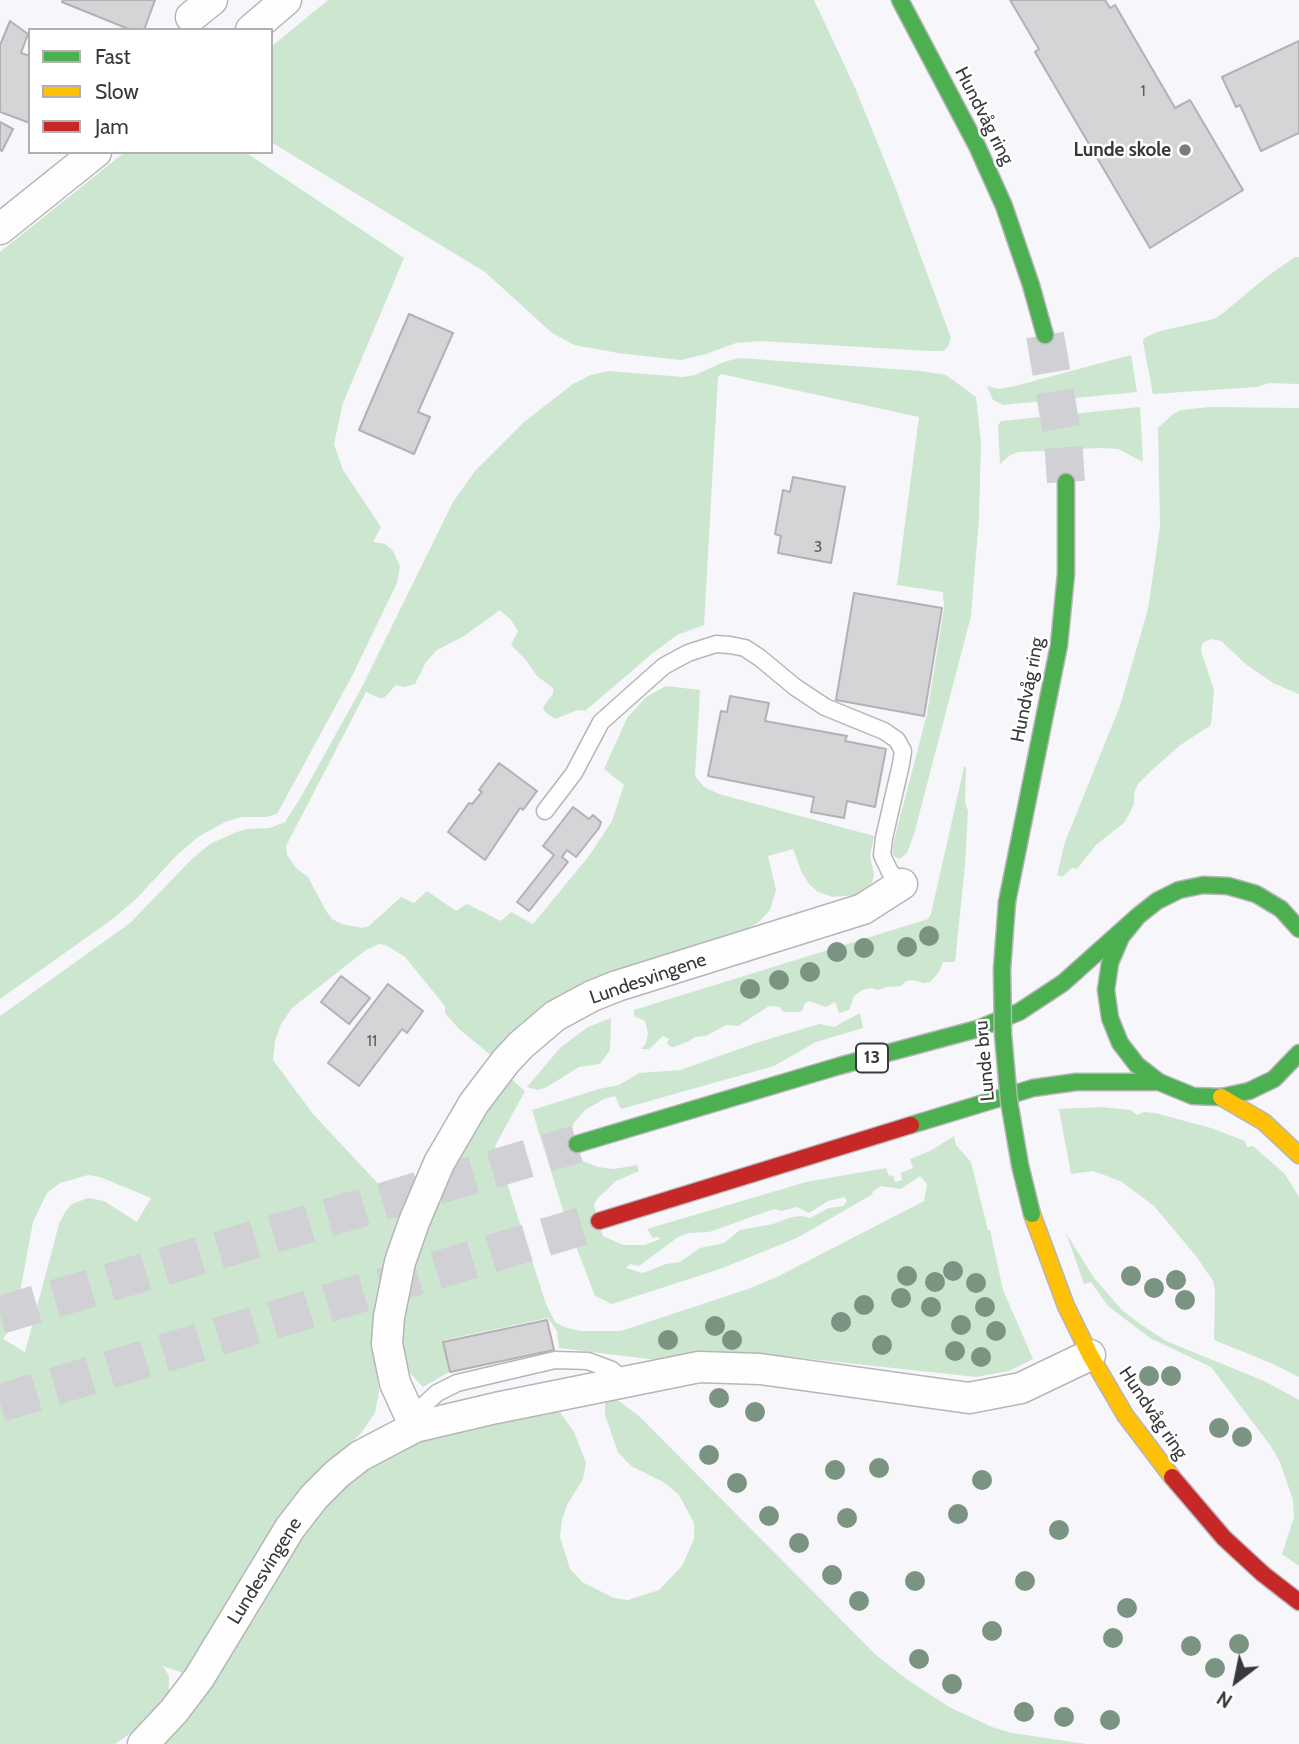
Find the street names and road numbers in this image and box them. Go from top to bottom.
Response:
street label: Hundvåg ring [950,63,1018,169]
street label: Hundvåg ring [1007,636,1049,744]
street label: Lundesvingene [587,948,709,1010]
street label: Lunde bru [970,1020,1000,1102]
road number: 13 [856,1044,888,1072]
street label: Hundvåg ring [1114,1362,1192,1464]
street label: Lundesvingene [223,1513,307,1629]

